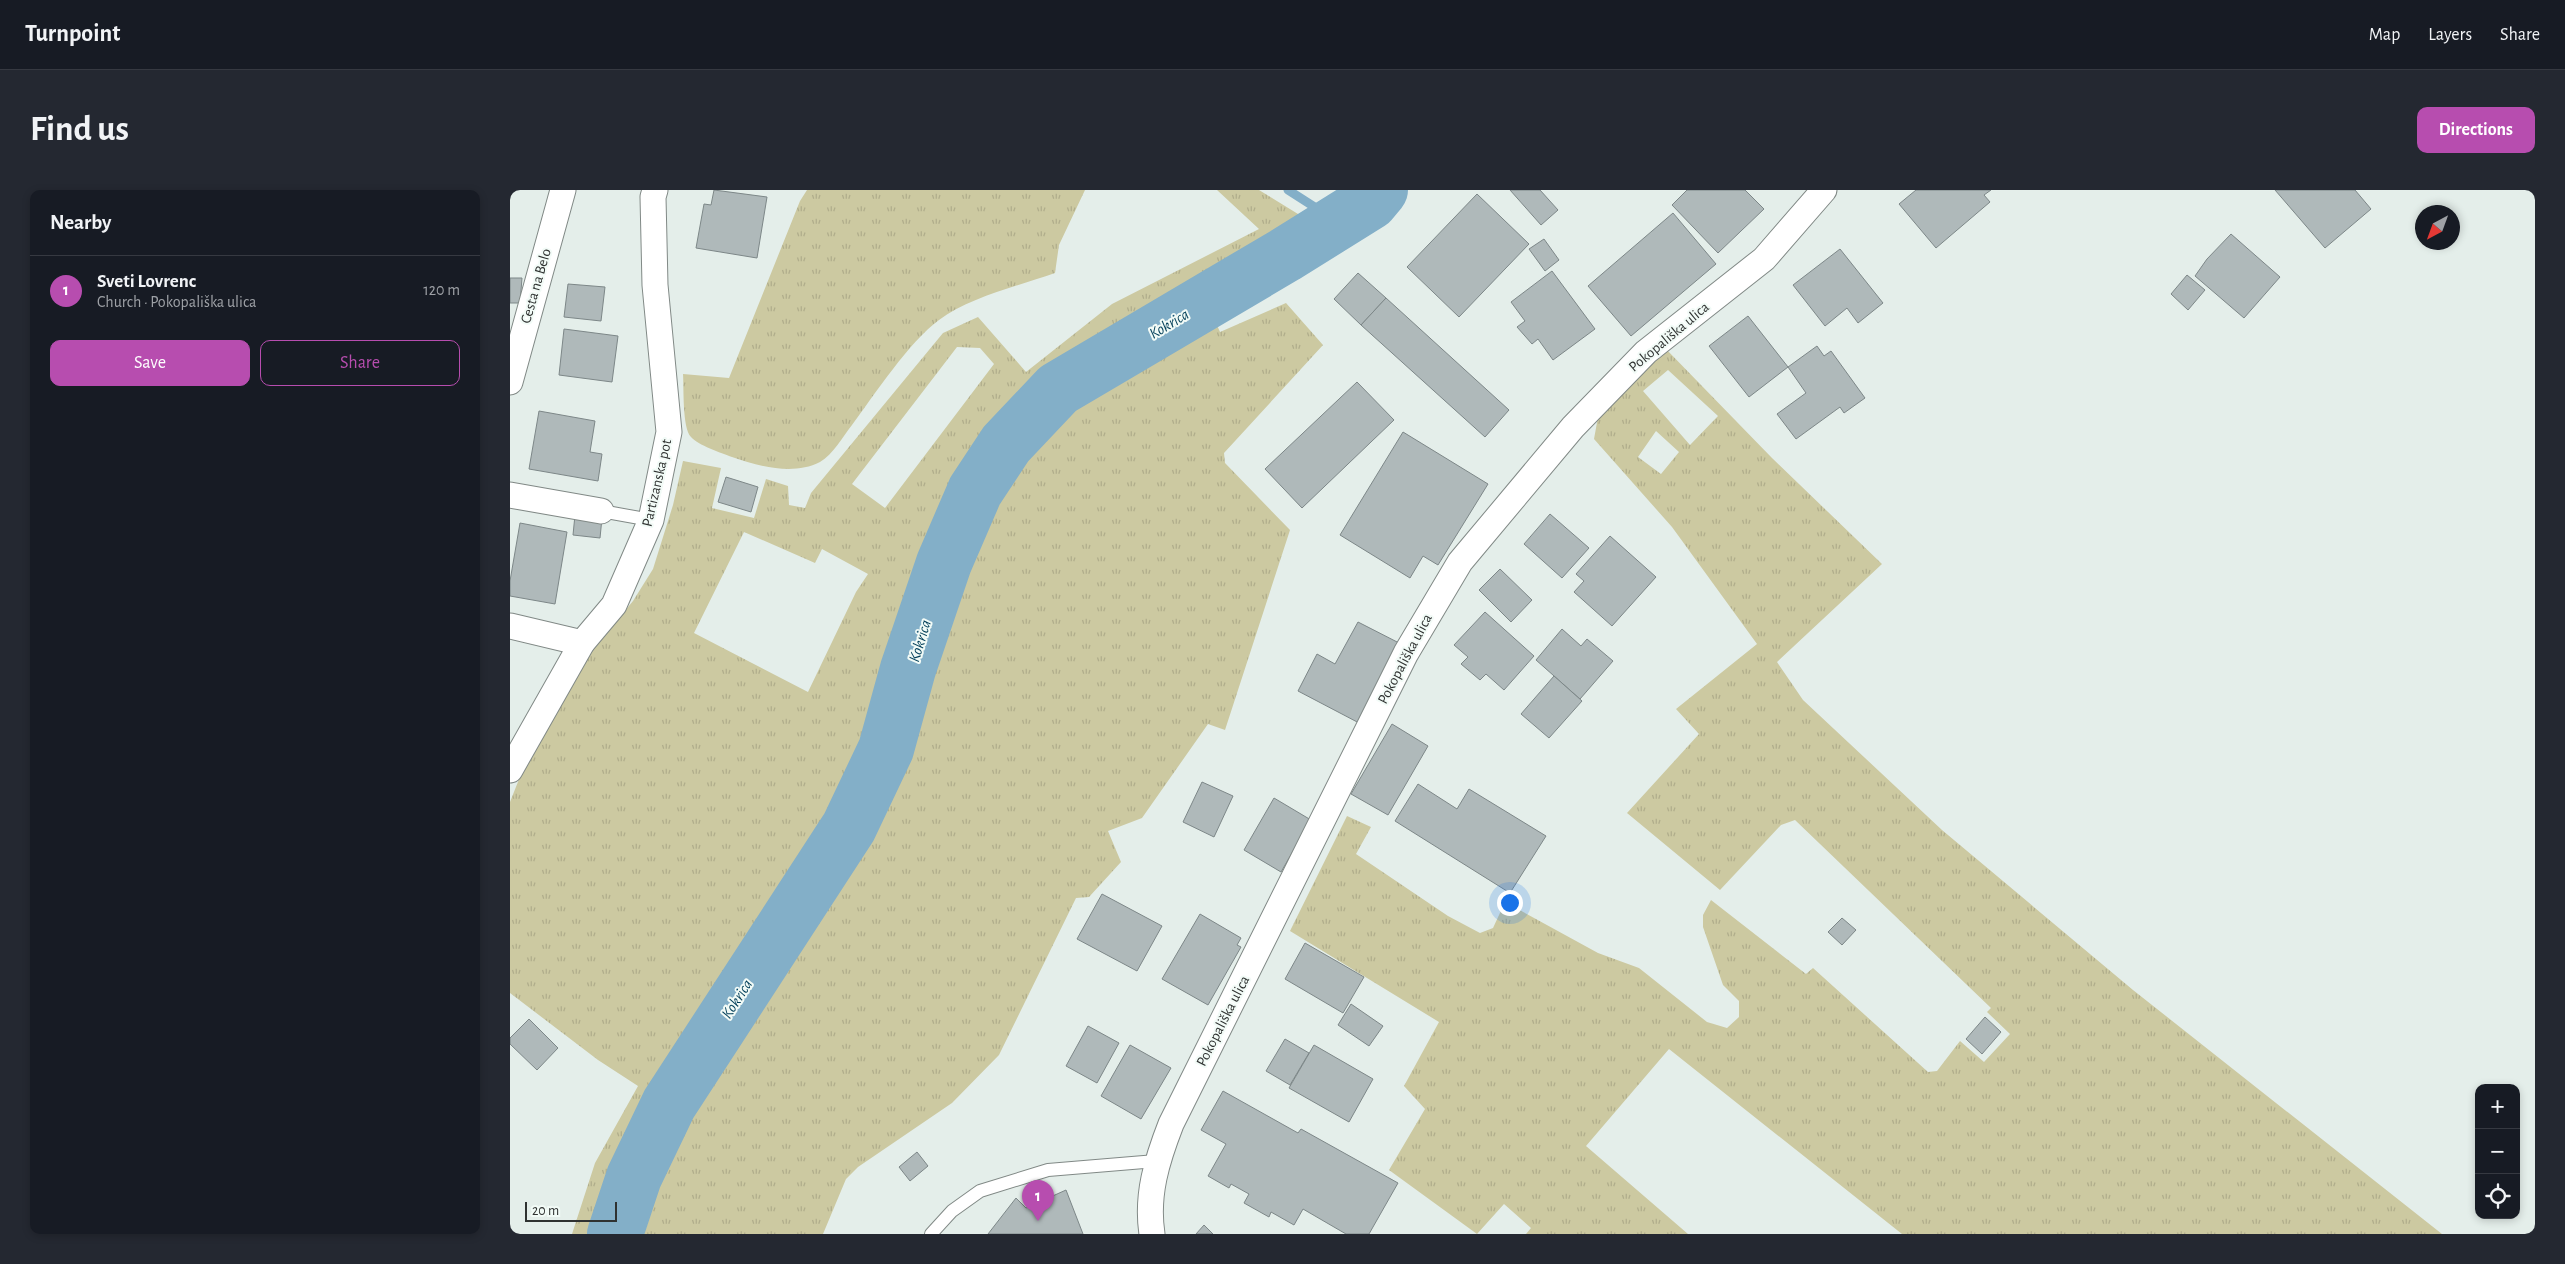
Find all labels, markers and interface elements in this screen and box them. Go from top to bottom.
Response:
text: Turnpoint [25,22,120,46]
text: Map [2369,26,2400,44]
text: Layers [2428,26,2472,44]
text: Share [2500,26,2540,44]
button: Directions [2417,107,2535,153]
text: Find us [30,112,129,147]
north arrow [2415,205,2460,250]
text: Nearby [50,212,111,233]
street label: Cesta na Belo [518,247,554,325]
text: Sveti Lovrenc [97,272,196,291]
text: 1 [63,282,69,298]
text: 120 m [423,282,460,298]
text: Church · Pokopališka ulica [97,294,256,310]
street label: Pokopališka ulica [1626,299,1712,375]
water label: Kokrica [1146,306,1192,342]
button: Save [50,340,250,386]
button: Share [260,340,460,386]
street label: Partizanska pot [640,438,674,528]
street label: Pokopališka ulica [1375,612,1435,706]
water label: Kokrica [906,618,934,664]
your location [1497,890,1523,916]
street label: Pokopališka ulica [1194,973,1252,1069]
water label: Kokrica [719,977,755,1021]
map controls [2475,1084,2520,1219]
button: + [2475,1084,2520,1129]
button: − [2475,1129,2520,1174]
button: locate [2475,1174,2520,1219]
pin: 1 [1022,1180,1054,1221]
scale bar [525,1199,618,1222]
text: 20 m [532,1204,559,1218]

